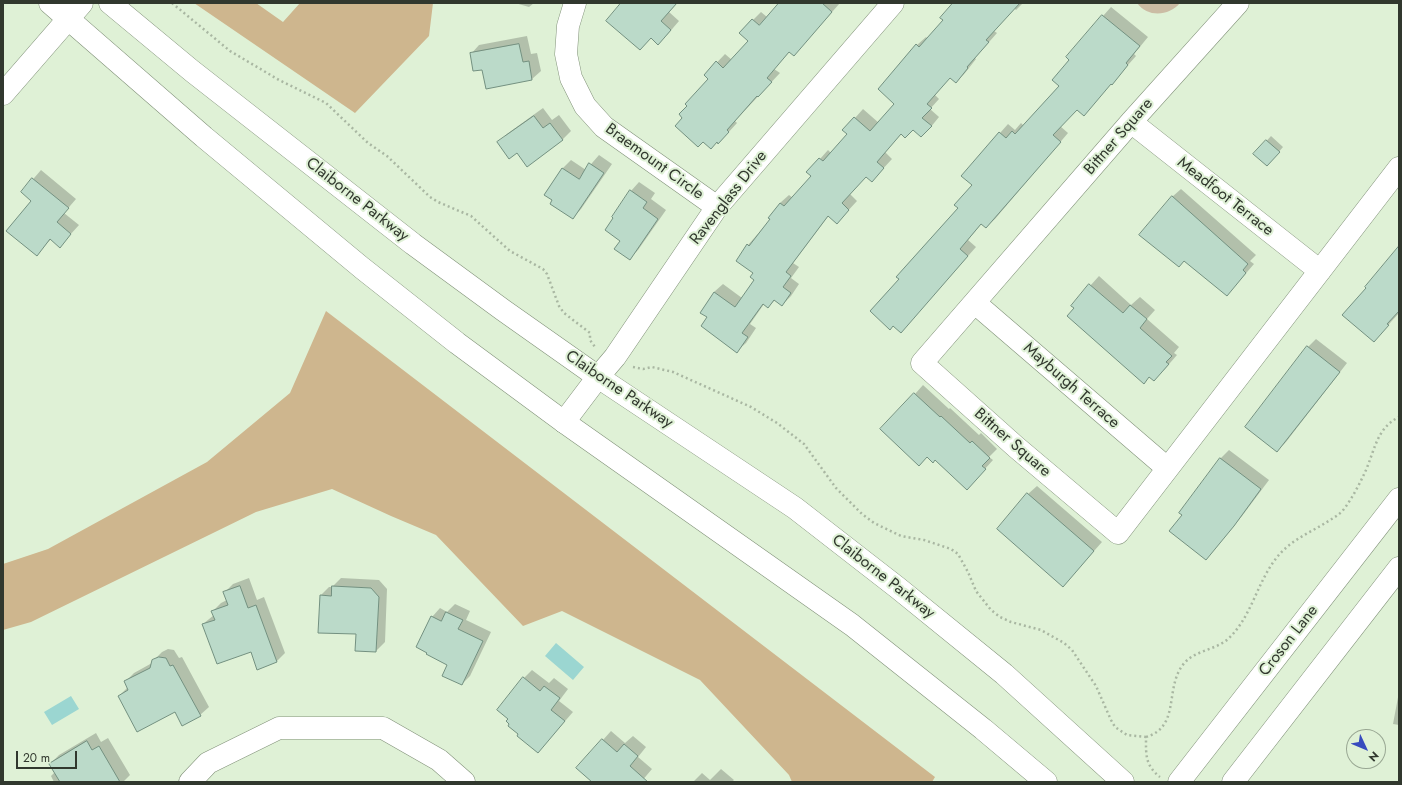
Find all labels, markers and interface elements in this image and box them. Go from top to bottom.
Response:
street label: Bittner Square [1081,95,1157,179]
street label: Braemount Circle [601,120,707,204]
street label: Ravenglass Drive [686,147,772,249]
street label: Meadfoot Terrace [1173,153,1277,241]
street label: Claiborne Parkway [302,154,412,246]
street label: Mayburgh Terrace [1019,339,1123,433]
street label: Claiborne Parkway [562,347,676,433]
street label: Bittner Square [970,405,1054,481]
street label: Claiborne Parkway [828,531,938,623]
street label: Croson Lane [1255,602,1323,680]
north arrow [1346,729,1386,769]
scale bar [18,743,79,769]
text: N [1365,748,1383,765]
text: 20 m [23,749,50,767]

